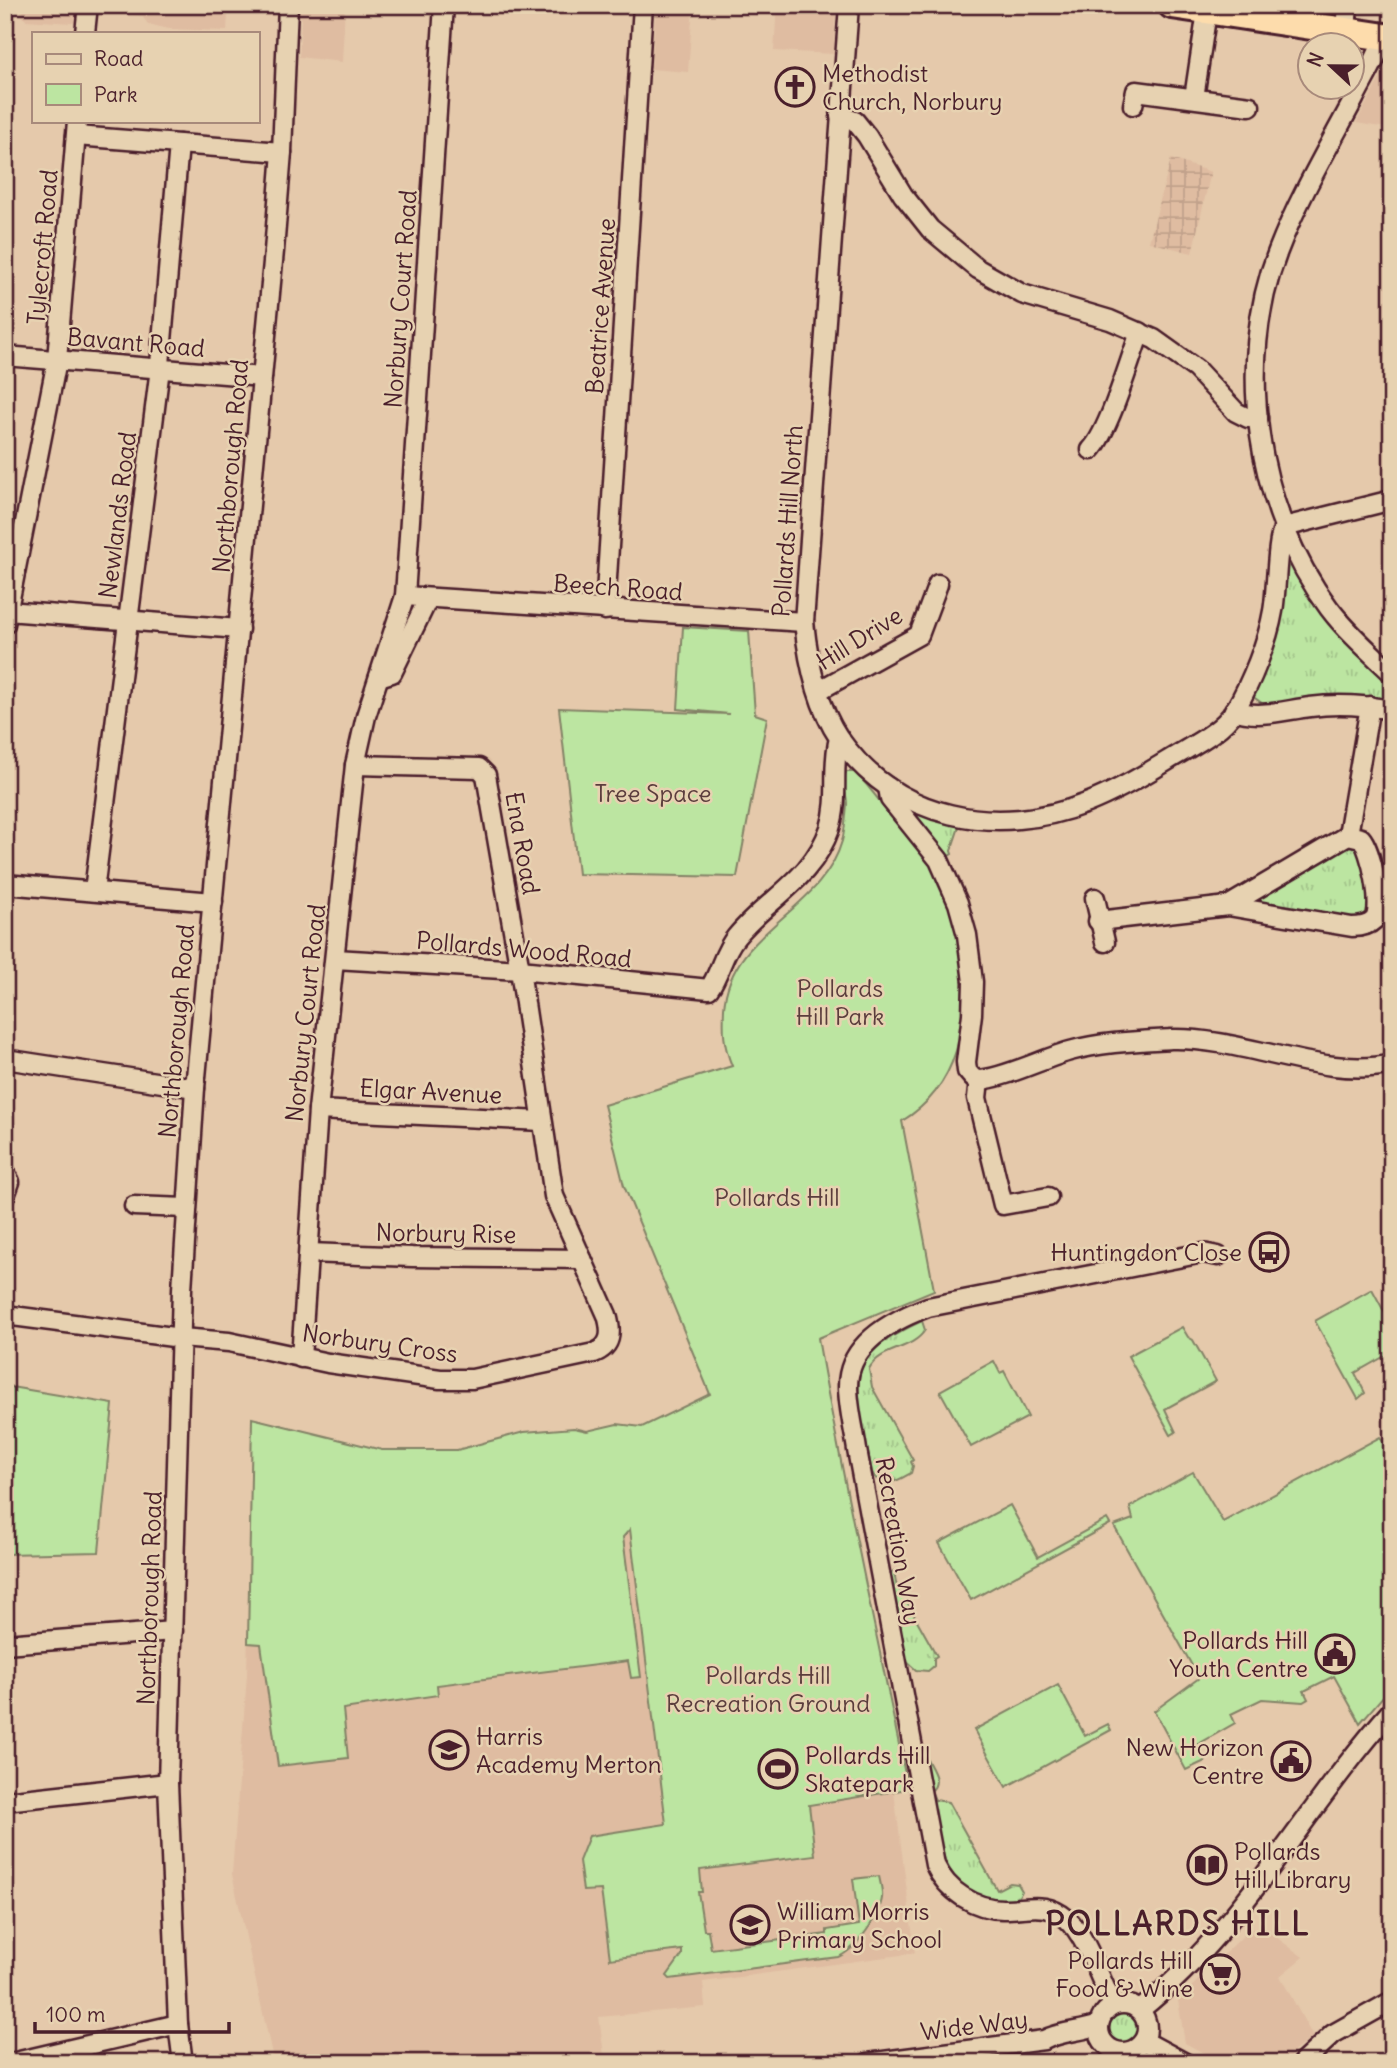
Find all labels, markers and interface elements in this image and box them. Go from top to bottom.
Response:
legend [32,32,259,122]
north arrow [1296,32,1366,102]
text: Road [94,45,143,72]
text: N [1302,49,1329,70]
place label: Methodist Church, Norbury [822,58,1002,116]
church icon: Methodist Church, Norbury [774,66,816,108]
text: Park [94,81,137,108]
street label: Tylecroft Road [20,168,64,326]
street label: Norbury Court Road [377,189,423,409]
street label: Beatrice Avenue [579,217,621,395]
street label: Bavant Road [66,321,206,363]
street label: Northborough Road [206,358,254,574]
street label: Pollards Hill North [765,424,809,618]
street label: Newlands Road [92,430,142,600]
street label: Beech Road [552,568,684,606]
street label: Hill Drive [810,600,908,676]
park label: Tree Space [595,778,711,808]
street label: Ena Road [499,789,547,897]
street label: Norbury Court Road [279,903,331,1123]
street label: Northborough Road [152,923,200,1139]
street label: Pollards Wood Road [415,925,633,973]
park label: Pollards Hill Park [796,973,884,1031]
street label: Elgar Avenue [359,1072,503,1110]
park label: Pollards Hill [714,1182,840,1212]
street label: Norbury Rise [375,1217,517,1249]
bus stop icon: Huntingdon Close [1248,1231,1290,1273]
place label: Huntingdon Close [1051,1237,1242,1267]
street label: Norbury Cross [300,1317,460,1369]
street label: Recreation Way [869,1454,929,1628]
street label: Northborough Road [130,1490,168,1706]
place label: Pollards Hill Youth Centre [1169,1625,1308,1683]
public building icon: Pollards Hill Youth Centre [1314,1633,1356,1675]
park label: Pollards Hill Recreation Ground [666,1660,870,1718]
place label: Harris Academy Merton [476,1721,662,1779]
school or university icon: Harris Academy Merton [428,1729,470,1771]
place label: New Horizon Centre [1126,1732,1264,1790]
place label: Pollards Hill Skatepark [805,1740,931,1798]
public building icon: New Horizon Centre [1270,1740,1312,1782]
sports icon: Pollards Hill Skatepark [757,1748,799,1790]
place label: Pollards Hill Library [1234,1836,1351,1894]
library icon: Pollards Hill Library [1186,1844,1228,1886]
place label: William Morris Primary School [777,1896,942,1954]
district label: POLLARDS HILL [1045,1903,1311,1944]
school or university icon: William Morris Primary School [729,1904,771,1946]
place label: Pollards Hill Food & Wine [1056,1945,1193,2003]
supermarket icon: Pollards Hill Food & Wine [1199,1953,1241,1995]
scale bar [35,1991,229,2035]
text: 100 m [46,2001,105,2028]
street label: Wide Way [919,2004,1029,2046]

